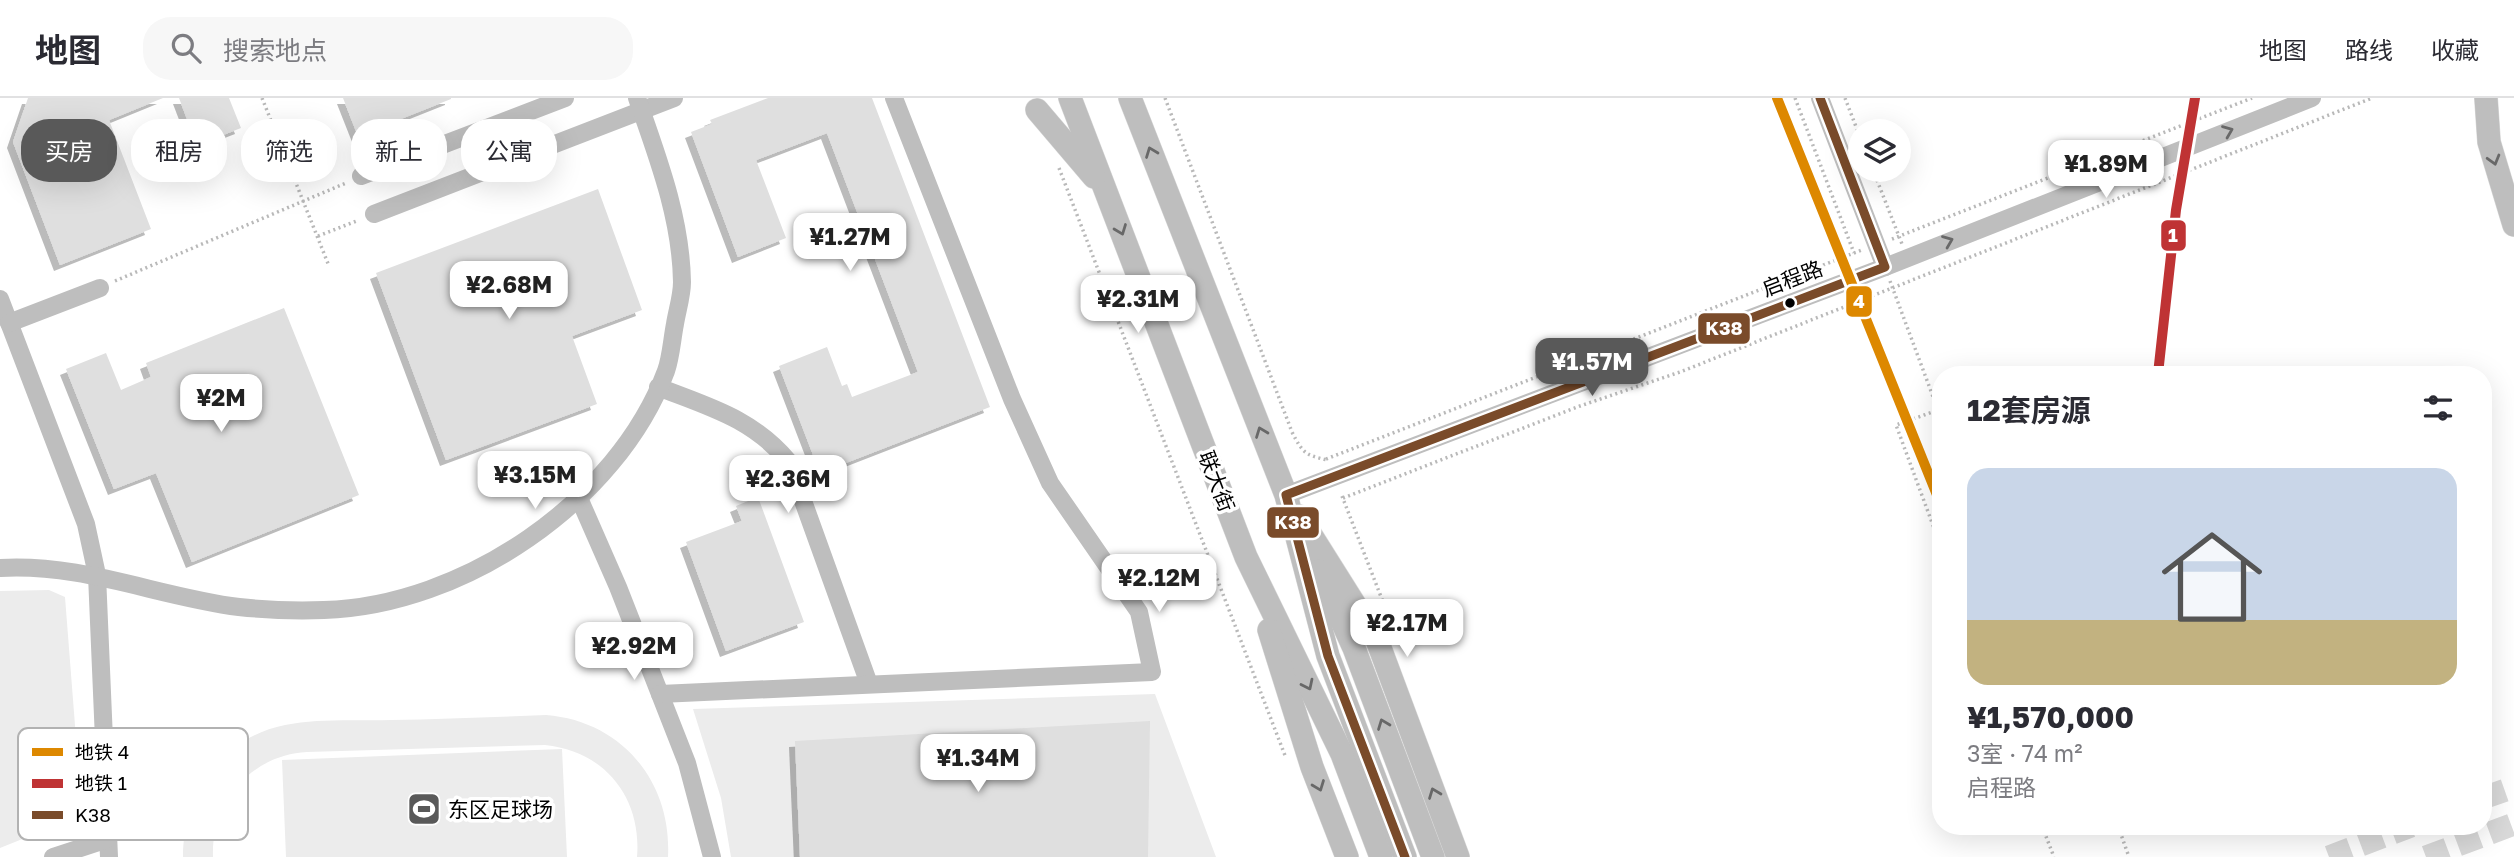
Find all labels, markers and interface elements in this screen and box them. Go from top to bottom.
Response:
search box [143,17,633,80]
icon: search [167,29,205,67]
text: 地图 [35,30,101,69]
text: 搜索地点 [223,35,327,66]
text: 地图 [2259,35,2307,64]
text: 路线 [2345,35,2393,64]
text: 收藏 [2431,35,2479,64]
chip: 买房 [21,119,117,182]
chip: 租房 [131,119,227,182]
chip: 筛选 [241,119,337,182]
chip: 新上 [351,119,447,182]
chip: 公寓 [461,119,557,182]
map controls [1848,119,1911,182]
button: layers [1848,119,1911,182]
one-way arrow [2222,125,2234,139]
pin: ¥1.89M [2049,140,2163,200]
one-way arrow [1145,146,1159,158]
text: ¥1.89M [2064,149,2148,177]
one-way arrow [2486,154,2501,166]
pin: ¥1.27M [793,214,907,273]
line badge: 1 [2160,219,2187,252]
text: ¥1.27M [809,222,891,250]
text: 1 [2168,223,2178,246]
one-way arrow [1112,224,1126,236]
one-way arrow [1942,236,1954,250]
street label: 启程路 [1758,255,1826,301]
pin: ¥2.68M [452,262,566,321]
text: ¥2.68M [466,270,552,298]
pin: ¥2.31M [1081,275,1195,335]
text: ¥2.31M [1097,284,1179,312]
line badge: 4 [1845,285,1873,318]
text: 4 [1853,289,1865,312]
unlabelled marker [1783,296,1797,310]
line badge: K38 [1697,312,1751,345]
text: K38 [1705,316,1743,339]
pin: ¥1.57M [1535,338,1649,398]
text: ¥1.57M [1551,347,1633,375]
pin: ¥2M [187,374,255,434]
text: ¥2M [196,383,246,411]
icon: filters [2419,389,2457,427]
text: 12套房源 [1967,392,2091,428]
one-way arrow [1255,426,1269,438]
street label: 联大街 [1194,447,1240,515]
pin: ¥3.15M [478,452,592,511]
pin: ¥2.36M [731,456,845,515]
text: ¥3.15M [494,460,576,488]
text: ¥2.36M [745,464,831,492]
line badge: K38 [1266,506,1320,539]
text: K38 [1274,510,1312,533]
icon: home [2149,514,2275,640]
pin: ¥2.12M [1102,554,1216,614]
text: ¥2.12M [1118,563,1200,591]
pin: ¥2.17M [1350,600,1464,659]
text: ¥2.17M [1366,608,1448,636]
pin: ¥2.92M [577,622,691,682]
text: ¥2.92M [591,631,677,659]
one-way arrow [1300,678,1314,690]
text: ¥1,570,000 [1967,699,2134,735]
one-way arrow [1377,719,1391,731]
legend [18,728,248,840]
pin: ¥1.34M [921,734,1035,794]
text: 3室 · 74 m² [1967,739,2082,767]
text: 地铁 4 [75,740,129,763]
text: ¥1.34M [936,743,1020,771]
text: 地铁 1 [75,771,127,794]
text: 启程路 [1967,773,2036,801]
one-way arrow [1310,779,1324,791]
one-way arrow [1428,788,1442,800]
sports icon: 东区足球场 [405,790,443,828]
place label: 东区足球场 [448,796,553,822]
text: K38 [75,803,111,826]

